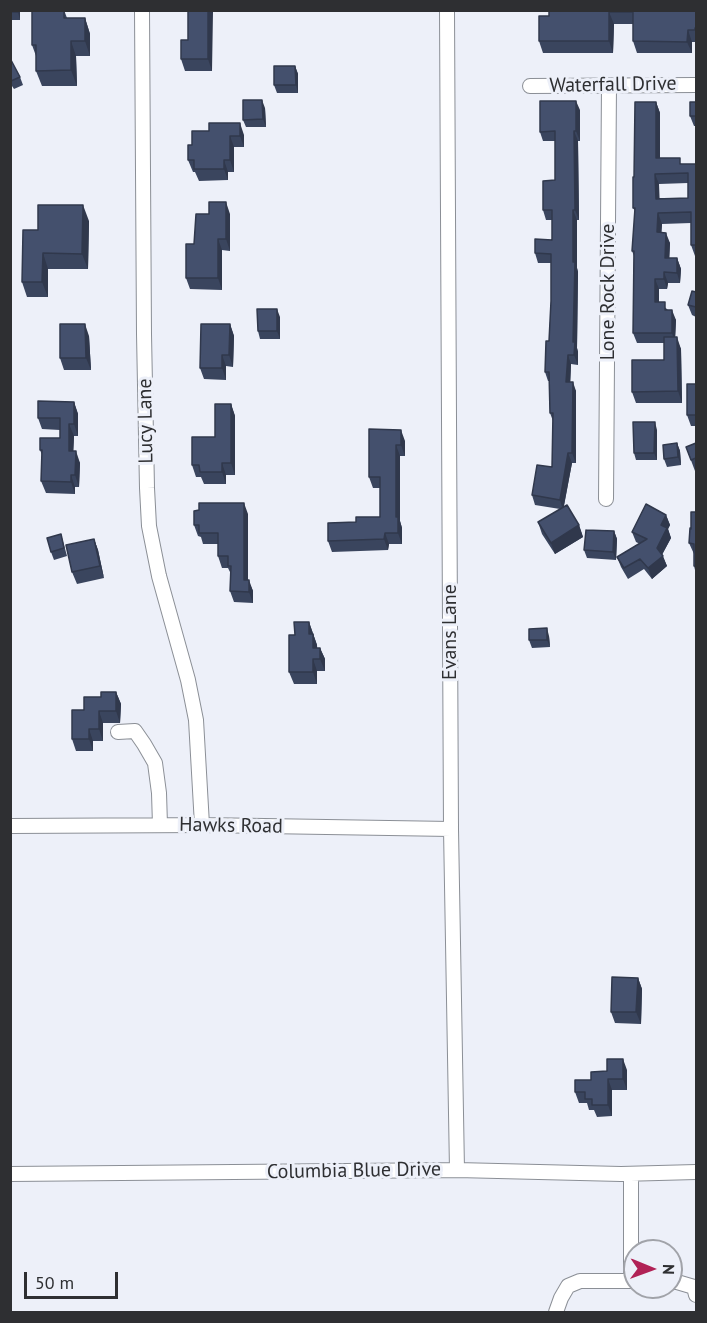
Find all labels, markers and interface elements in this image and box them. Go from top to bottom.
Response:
street label: Waterfall Drive [549,72,677,98]
street label: Lone Rock Drive [596,224,620,360]
street label: Lucy Lane [133,378,159,464]
street label: Evans Lane [438,584,462,680]
street label: Hawks Road [179,813,283,839]
street label: Columbia Blue Drive [267,1157,441,1185]
north arrow [623,1239,683,1299]
scale bar [27,1260,122,1298]
text: N [659,1264,679,1275]
text: 50 m [35,1271,74,1294]

